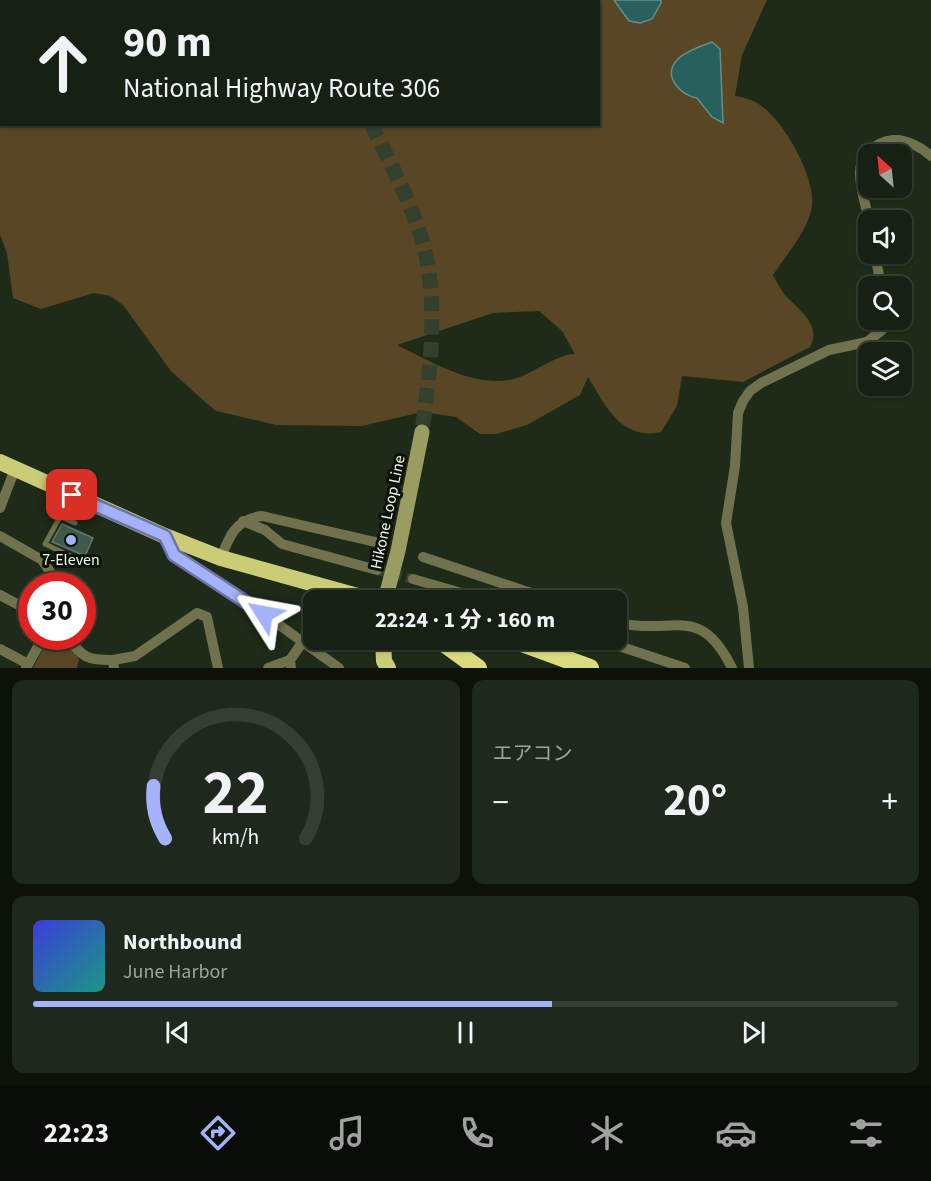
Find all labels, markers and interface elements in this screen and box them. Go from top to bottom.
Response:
text: 90 m [123,13,212,73]
icon: ahead [24,24,102,102]
text: National Highway Route 306 [123,69,440,108]
north arrow [858,144,912,198]
map controls [858,144,912,396]
button: sound [858,210,912,264]
button: search [858,276,912,330]
button: layers [858,342,912,396]
street label: Hikone Loop Line [365,453,411,571]
pin [46,469,97,520]
icon: arrive [55,478,88,511]
marker: 7-Eleven [64,533,78,547]
place label: 7-Eleven [42,549,100,571]
speed limit sign: 30 [18,572,96,650]
position arrow [232,582,296,646]
text: 22:24 · 1 分 · 160 m [375,604,555,636]
text: エアコン [493,740,573,768]
text: 22 [203,749,269,838]
text: 20° [663,769,727,833]
text: − [493,779,509,826]
text: + [882,779,898,826]
text: km/h [212,822,260,853]
text: Northbound [123,926,242,958]
text: June Harbor [123,958,227,986]
icon: previous [161,1016,194,1049]
icon: pause [449,1016,482,1049]
icon: next [737,1016,770,1049]
icon: directions [197,1112,239,1154]
icon: music [326,1112,368,1154]
icon: phone [456,1112,498,1154]
icon: climate [586,1112,628,1154]
icon: car [715,1112,757,1154]
icon: filters [845,1112,887,1154]
text: 22:23 [44,1114,109,1153]

